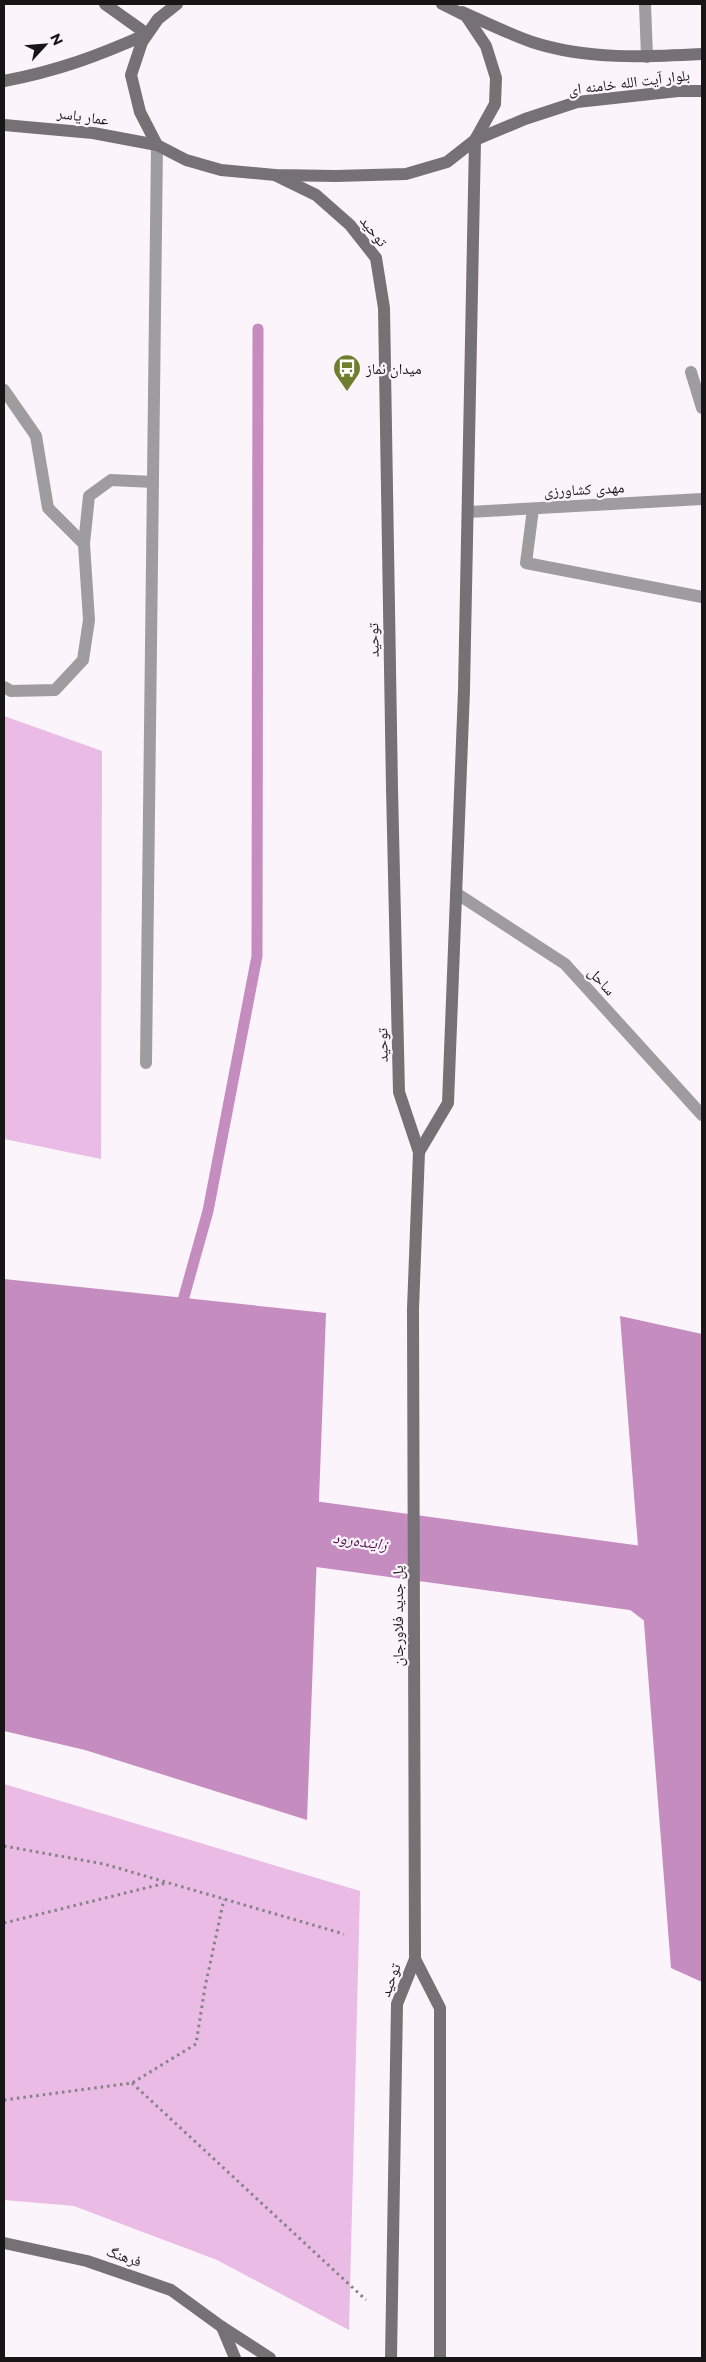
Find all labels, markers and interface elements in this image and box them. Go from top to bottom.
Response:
north arrow [20,20,70,70]
text: N [46,30,67,48]
street label: بلوار آیت الله خامنه ای [567,65,691,100]
street label: عمار یاسر [55,103,111,129]
street label: توحید [356,212,392,251]
bus stop icon: میدان نماز [332,353,362,392]
place label: میدان نماز [365,359,422,379]
street label: مهدی کشاورزی [543,477,625,502]
street label: توحید [363,622,383,657]
street label: ساحل [583,963,620,1000]
street label: توحید [372,1027,392,1062]
water label: زاینده‌رود [332,1528,390,1554]
street label: پل جدید فلاورجان [388,1565,408,1667]
street label: توحید [375,1960,405,1999]
street label: فرهنگ [104,2241,144,2271]

